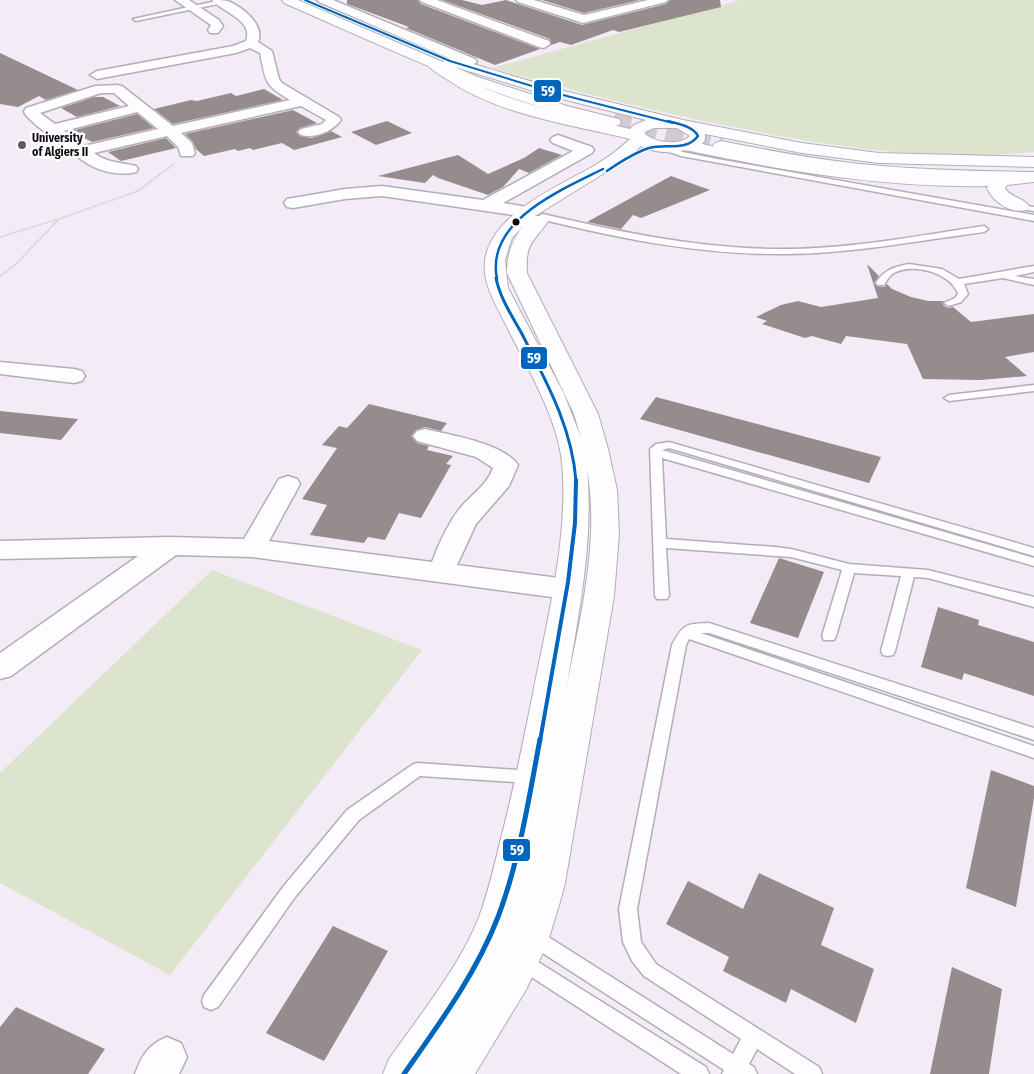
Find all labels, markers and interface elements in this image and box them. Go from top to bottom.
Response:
line badge: 59 [533,79,562,103]
text: 59 [541,83,555,100]
place label: University of Algiers II [32,131,88,159]
marker: University of Algiers II [16,139,28,151]
unlabelled marker [511,217,521,227]
line badge: 59 [520,346,548,370]
text: 59 [527,350,541,367]
line badge: 59 [502,838,531,862]
text: 59 [510,842,524,859]

